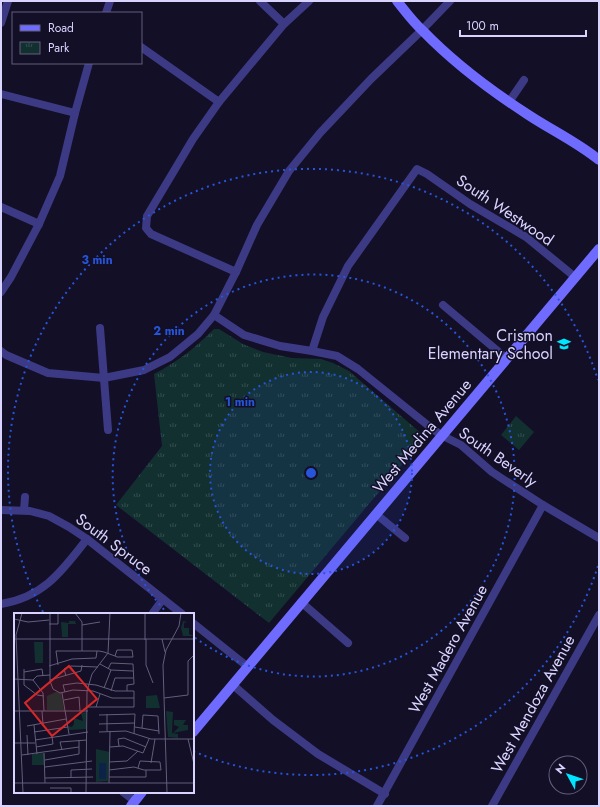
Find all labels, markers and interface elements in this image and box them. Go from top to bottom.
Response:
legend [12,12,142,64]
scale bar [460,12,586,38]
text: 100 m [466,17,499,35]
text: Road [48,19,74,37]
text: Park [48,39,70,57]
street label: South Westwood [452,169,558,251]
text: 3 min [81,251,113,269]
text: 2 min [153,322,185,340]
place label: Crismon Elementary School [428,324,553,365]
school or university icon: Crismon Elementary School [556,336,572,352]
street label: West Medina Avenue [367,374,477,498]
text: 1 min [225,393,255,411]
street label: South Beverly [454,421,543,493]
centre of rings [304,466,318,480]
street label: South Spruce [71,508,157,580]
street label: West Madero Avenue [403,580,493,718]
inset map [14,613,194,793]
street label: West Mendoza Avenue [485,631,581,777]
north arrow [548,755,588,795]
text: N [551,760,569,777]

